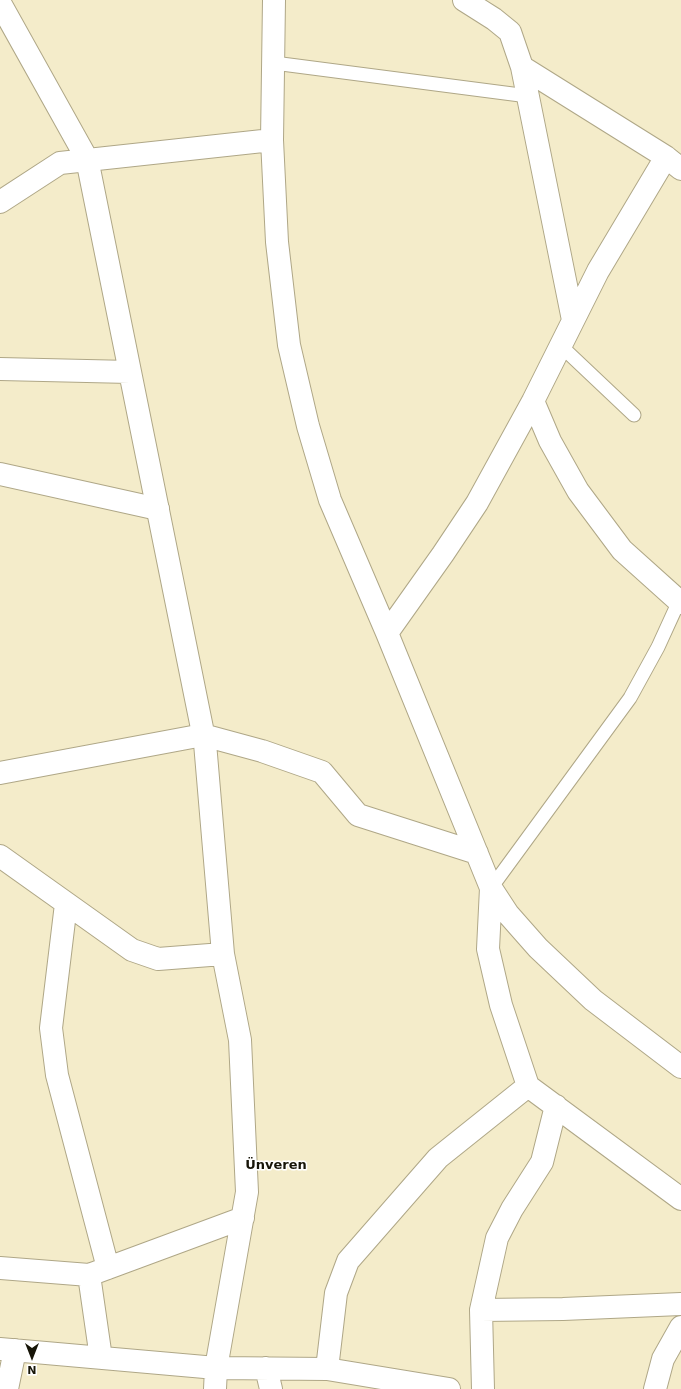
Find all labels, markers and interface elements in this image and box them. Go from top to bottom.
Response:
district label: Ünveren [245,1158,307,1174]
north arrow [12,1337,52,1377]
text: N [27,1363,37,1376]

